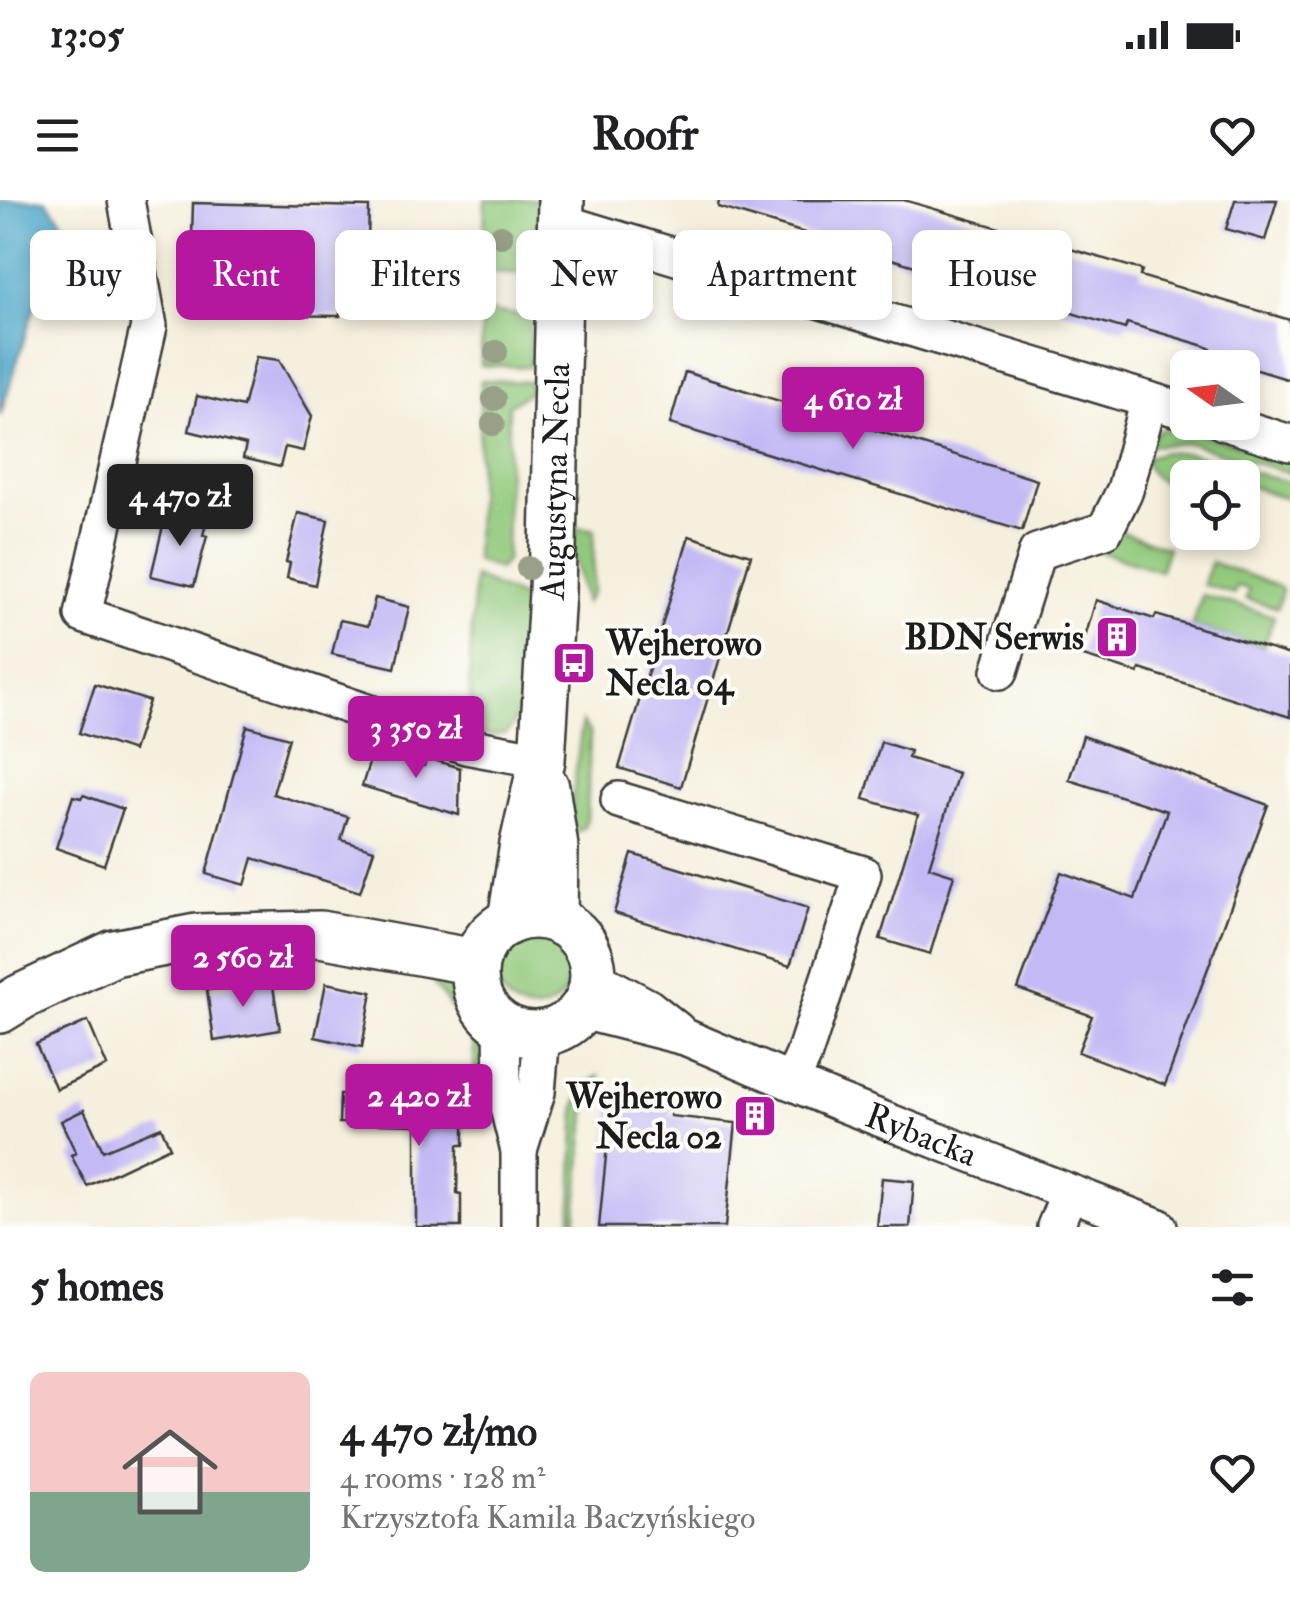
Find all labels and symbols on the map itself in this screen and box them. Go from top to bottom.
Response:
north arrow [1170,350,1260,440]
street label: Augustyna Necla [531,362,580,601]
pin: 4 610 zł [750,367,956,452]
pin: 4 470 zł [77,464,283,549]
building icon: BDN Serwis [1094,614,1140,660]
place label: BDN Serwis [905,616,1084,660]
place label: Wejherowo Necla 04 [605,622,762,706]
bus stop icon: Wejherowo Necla 04 [551,640,597,686]
pin: 3 350 zł [313,696,519,781]
pin: 2 560 zł [140,925,346,1010]
pin: 2 420 zł [316,1064,522,1149]
place label: Wejherowo Necla 02 [565,1075,722,1159]
building icon: Wejherowo Necla 02 [732,1093,778,1139]
street label: Rybacka [859,1094,984,1177]

